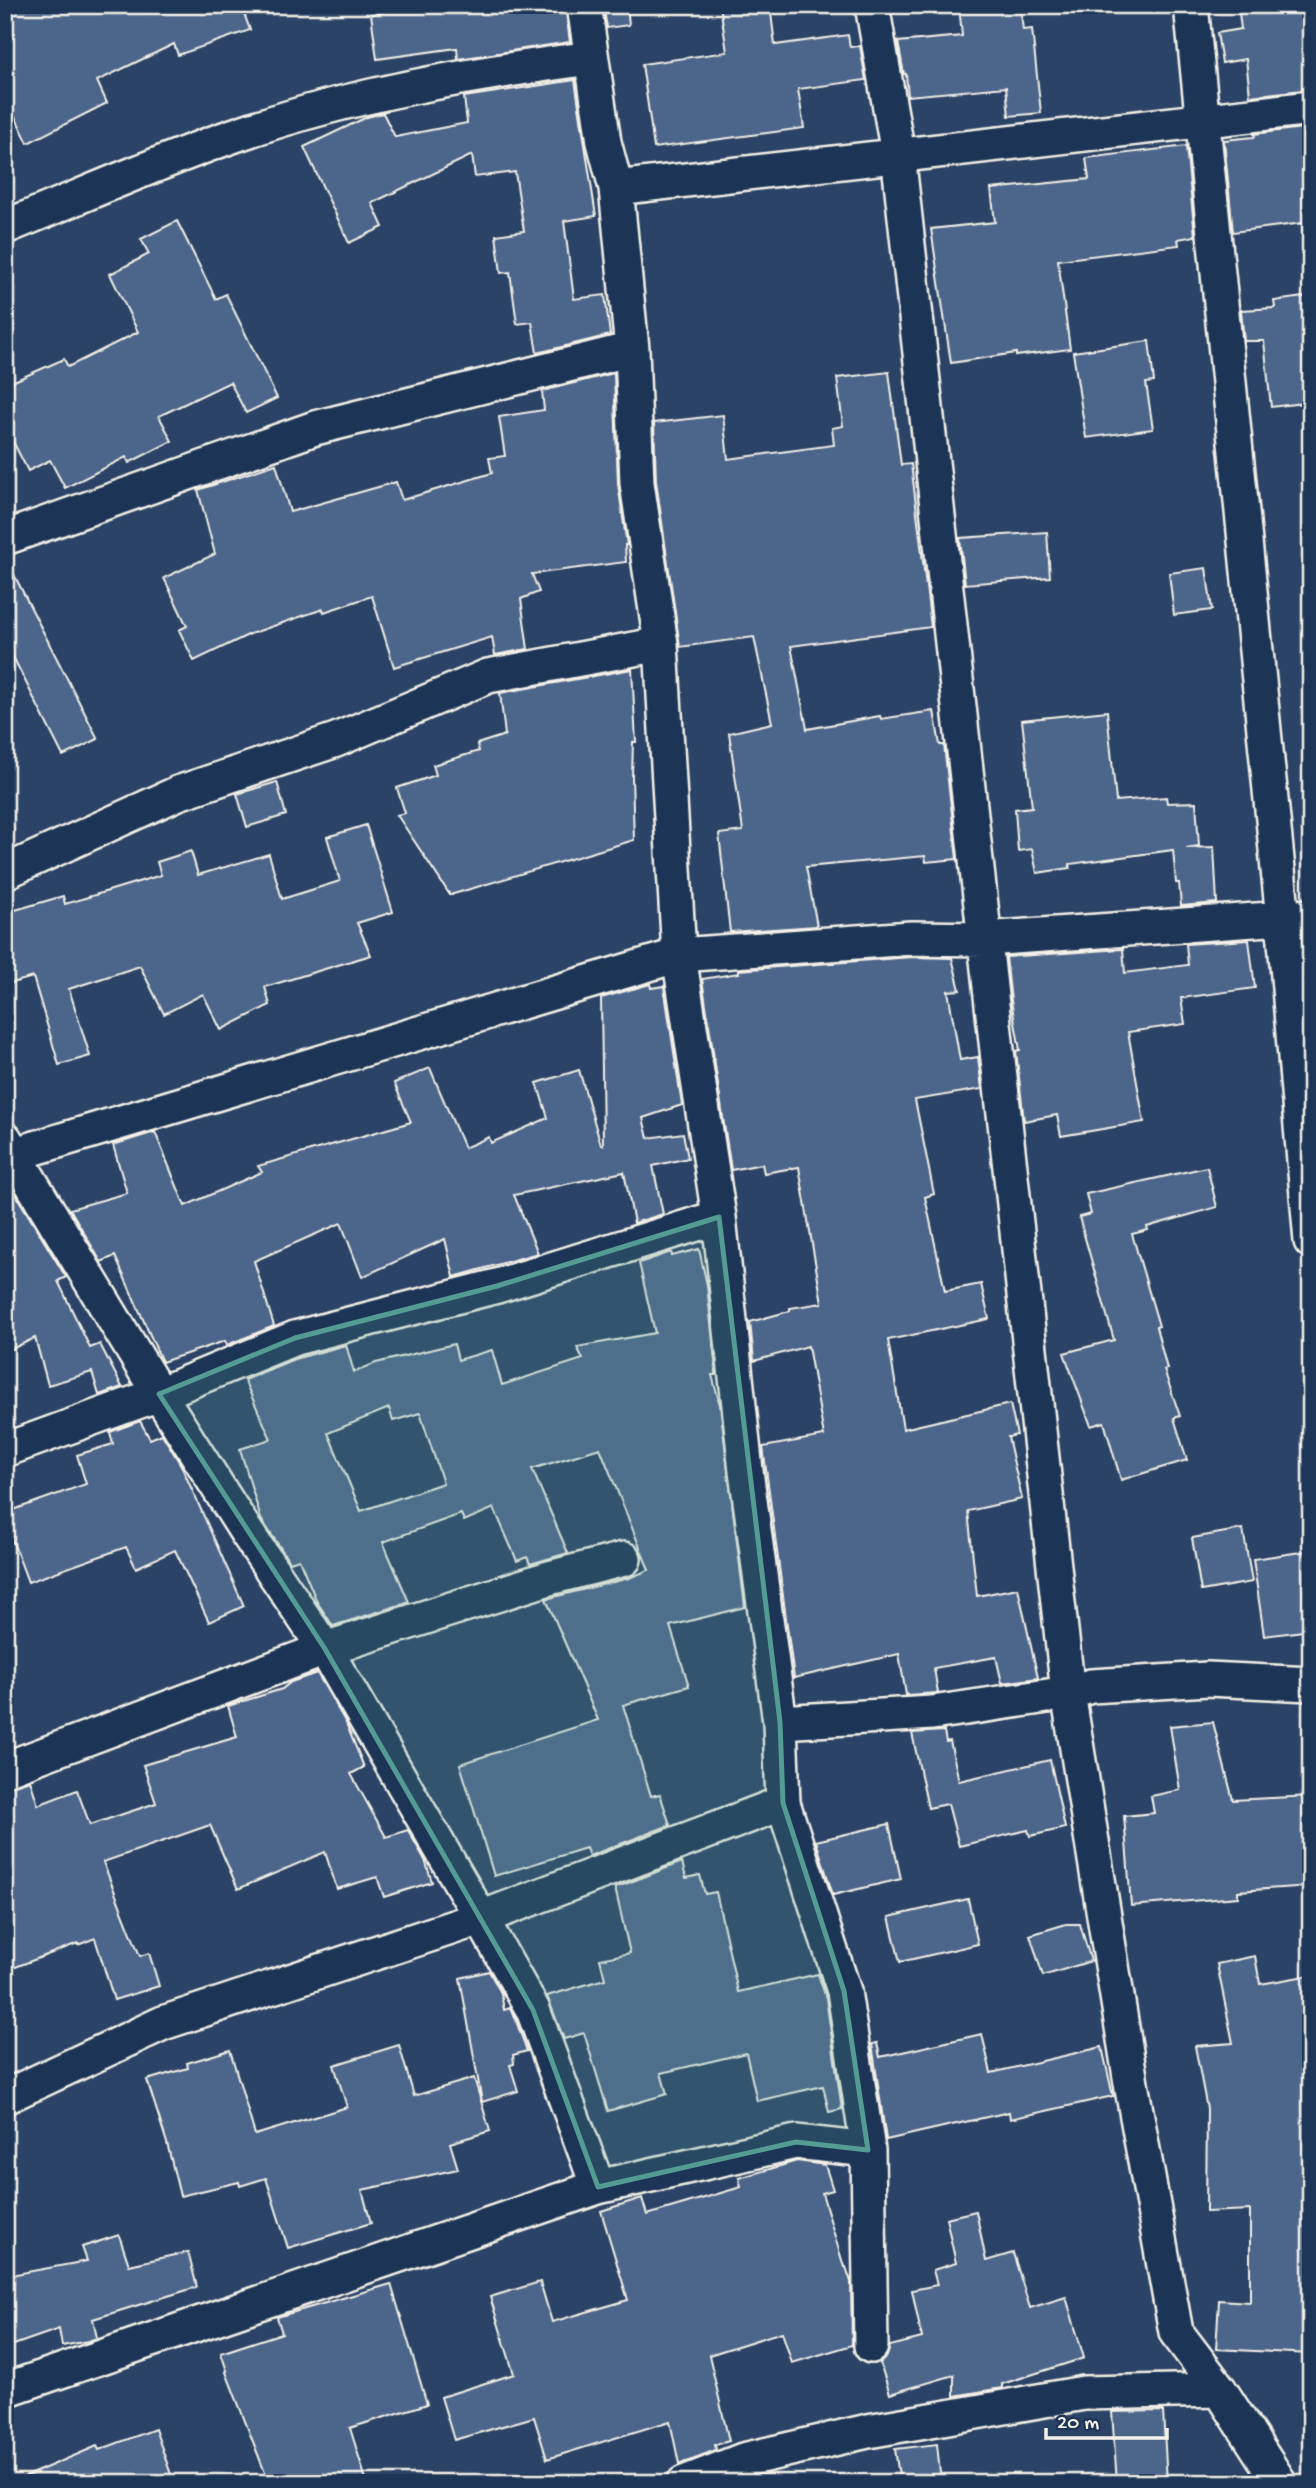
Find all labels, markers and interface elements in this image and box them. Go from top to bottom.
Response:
scale bar [1046,2397,1167,2441]
text: 20 m [1057,2412,1099,2437]

